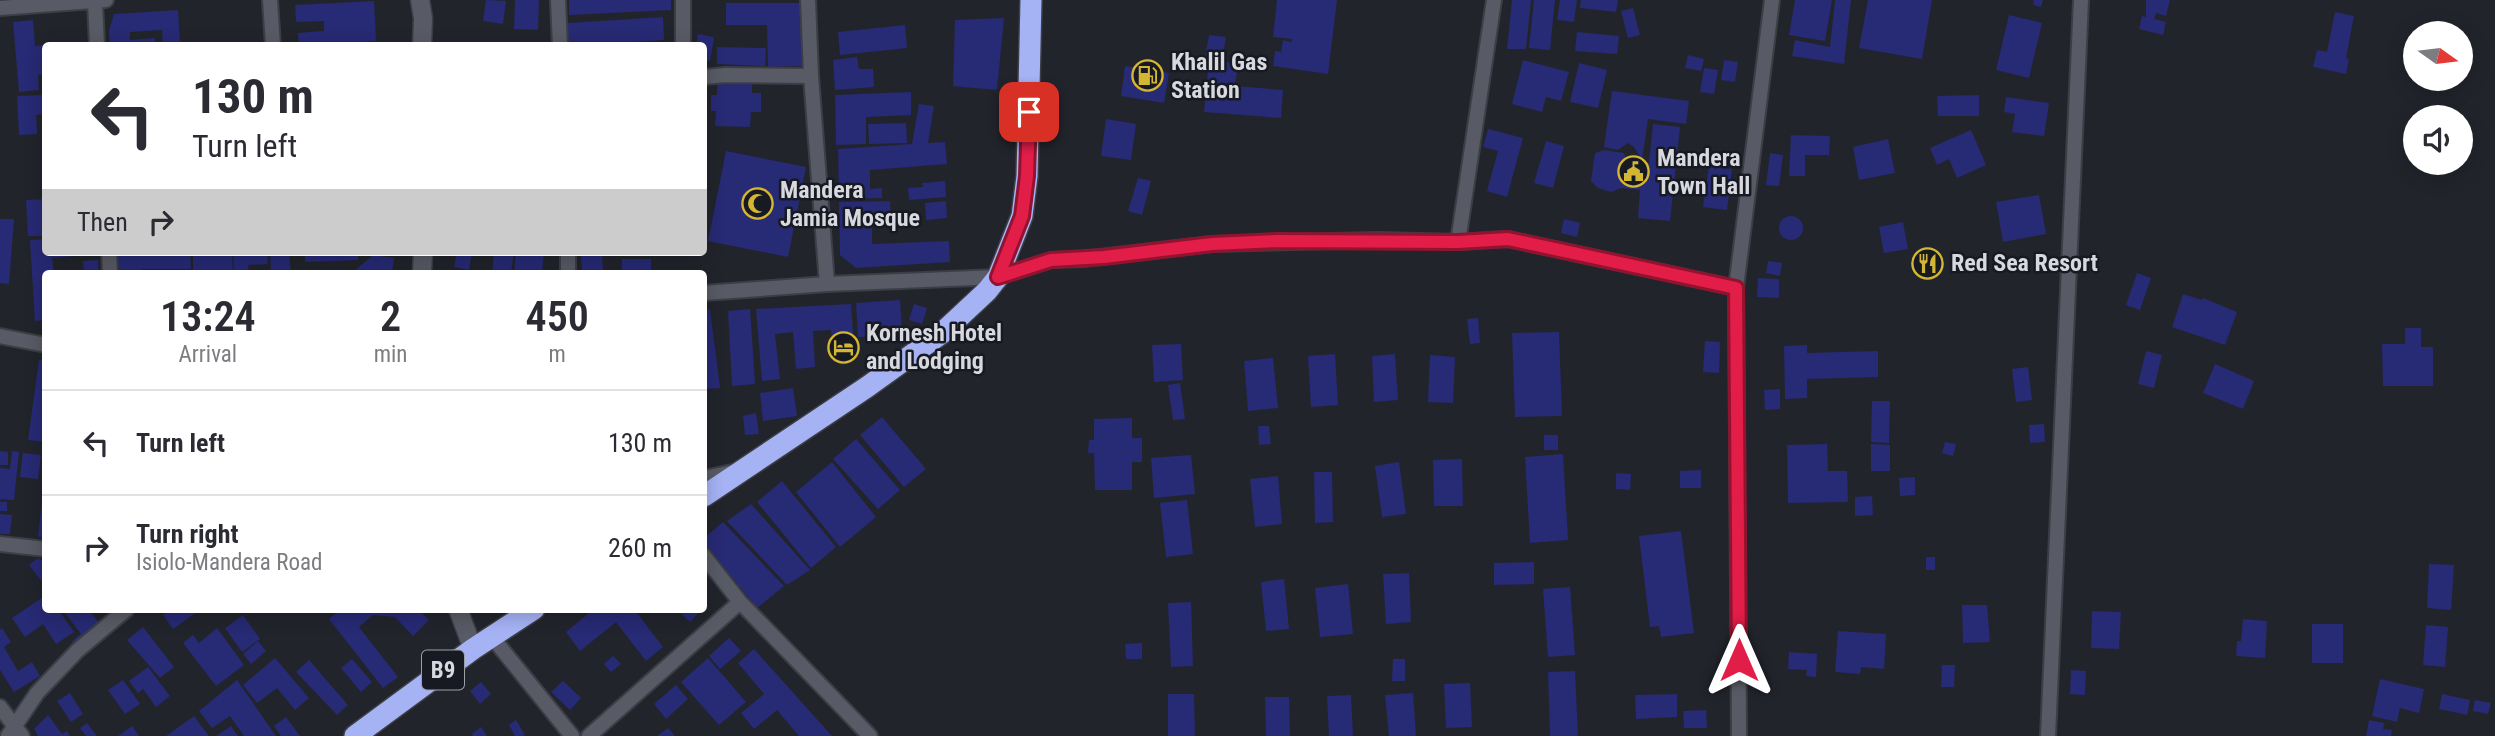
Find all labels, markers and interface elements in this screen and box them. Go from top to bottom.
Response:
north arrow [2403,21,2473,91]
map controls [2403,21,2473,175]
place label: Khalil Gas Station [1171,48,1267,104]
fuel station icon: Khalil Gas Station [1131,59,1165,93]
text: 130 m [192,68,314,125]
icon: left [77,70,168,161]
pin [999,82,1059,142]
icon: arrive [1010,93,1048,131]
button: sound [2403,105,2473,175]
text: Turn left [192,127,297,165]
place label: Mandera Town Hall [1657,144,1750,200]
public building icon: Mandera Town Hall [1617,155,1651,189]
place label: Mandera Jamia Mosque [780,176,920,232]
mosque icon: Mandera Jamia Mosque [740,187,774,221]
icon: right [142,203,180,241]
text: Then [77,207,128,237]
restaurant icon: Red Sea Resort [1911,246,1945,280]
place label: Red Sea Resort [1951,249,2098,277]
text: 13:24 [160,292,256,341]
text: 2 [380,292,401,341]
text: 450 [526,292,589,341]
place label: Kornesh Hotel and Lodging [866,319,1002,375]
hotel icon: Kornesh Hotel and Lodging [826,330,860,364]
text: Arrival [179,341,237,368]
text: min [374,341,407,368]
text: m [549,341,566,368]
icon: left [77,424,115,462]
text: Turn left [136,428,225,458]
text: 130 m [608,428,672,458]
text: Turn right [136,519,238,549]
icon: right [77,529,115,567]
text: 260 m [608,533,672,563]
text: Isiolo-Mandera Road [136,549,322,576]
position arrow [1702,623,1776,697]
road number: B9 [422,650,464,690]

